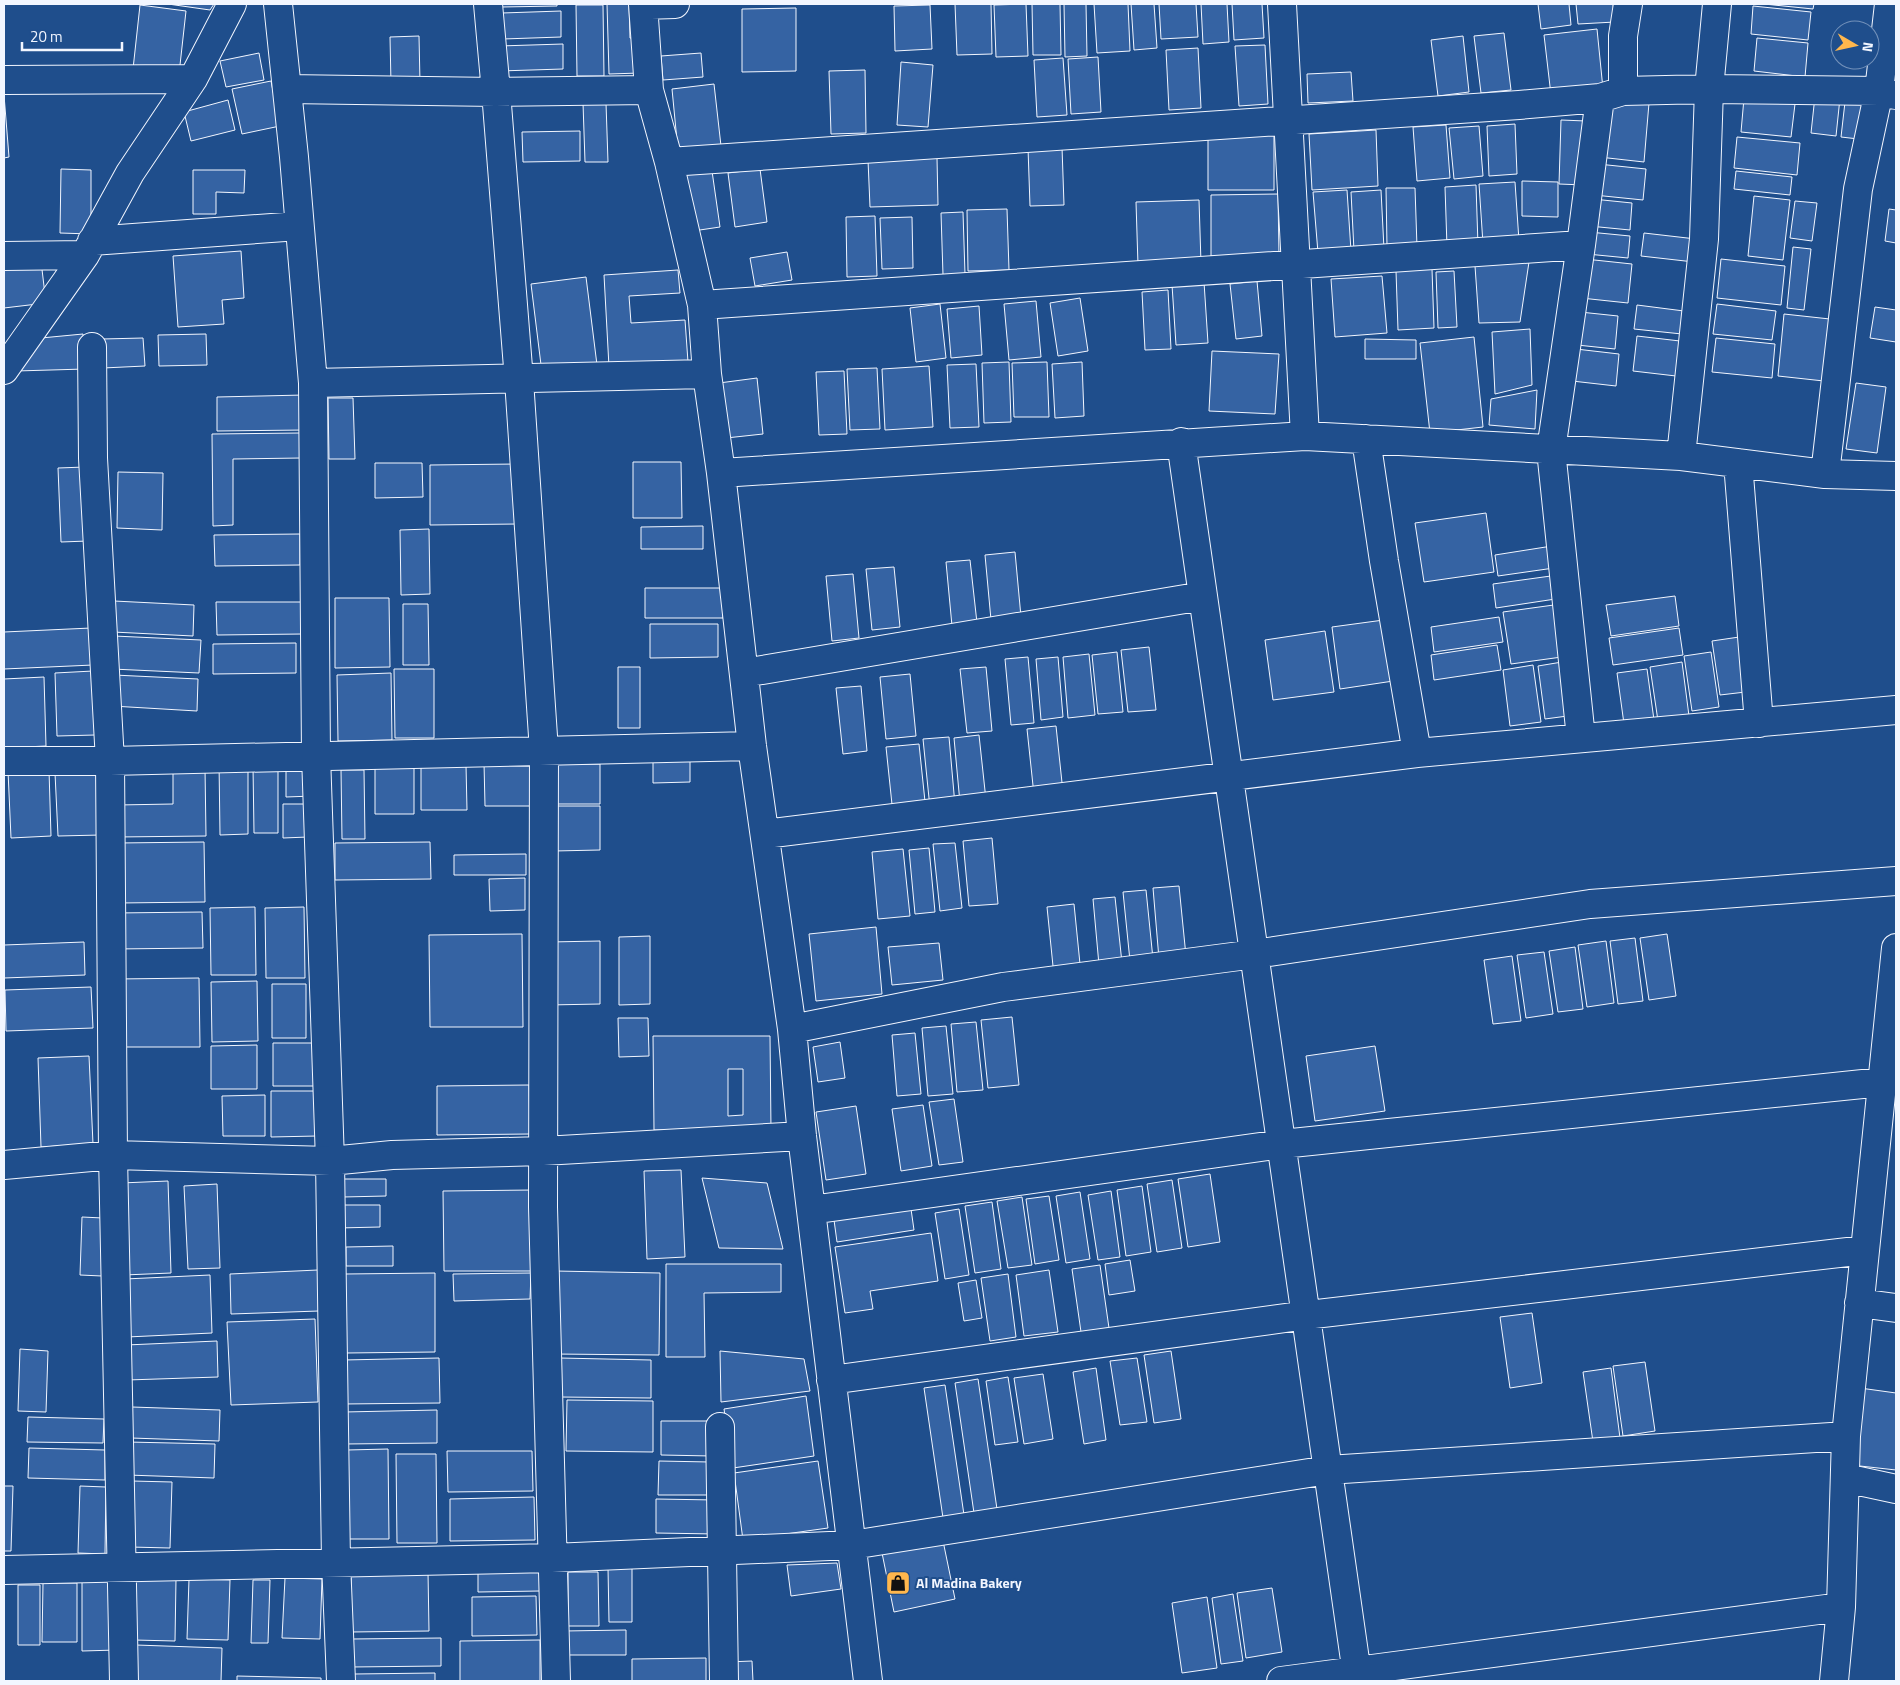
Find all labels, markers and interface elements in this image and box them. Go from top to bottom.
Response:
scale bar [22,20,122,52]
north arrow [1830,20,1880,70]
text: 20 m [30,25,63,48]
text: N [1857,41,1879,54]
shop icon: Al Madina Bakery [885,1570,911,1596]
place label: Al Madina Bakery [916,1572,1022,1593]

